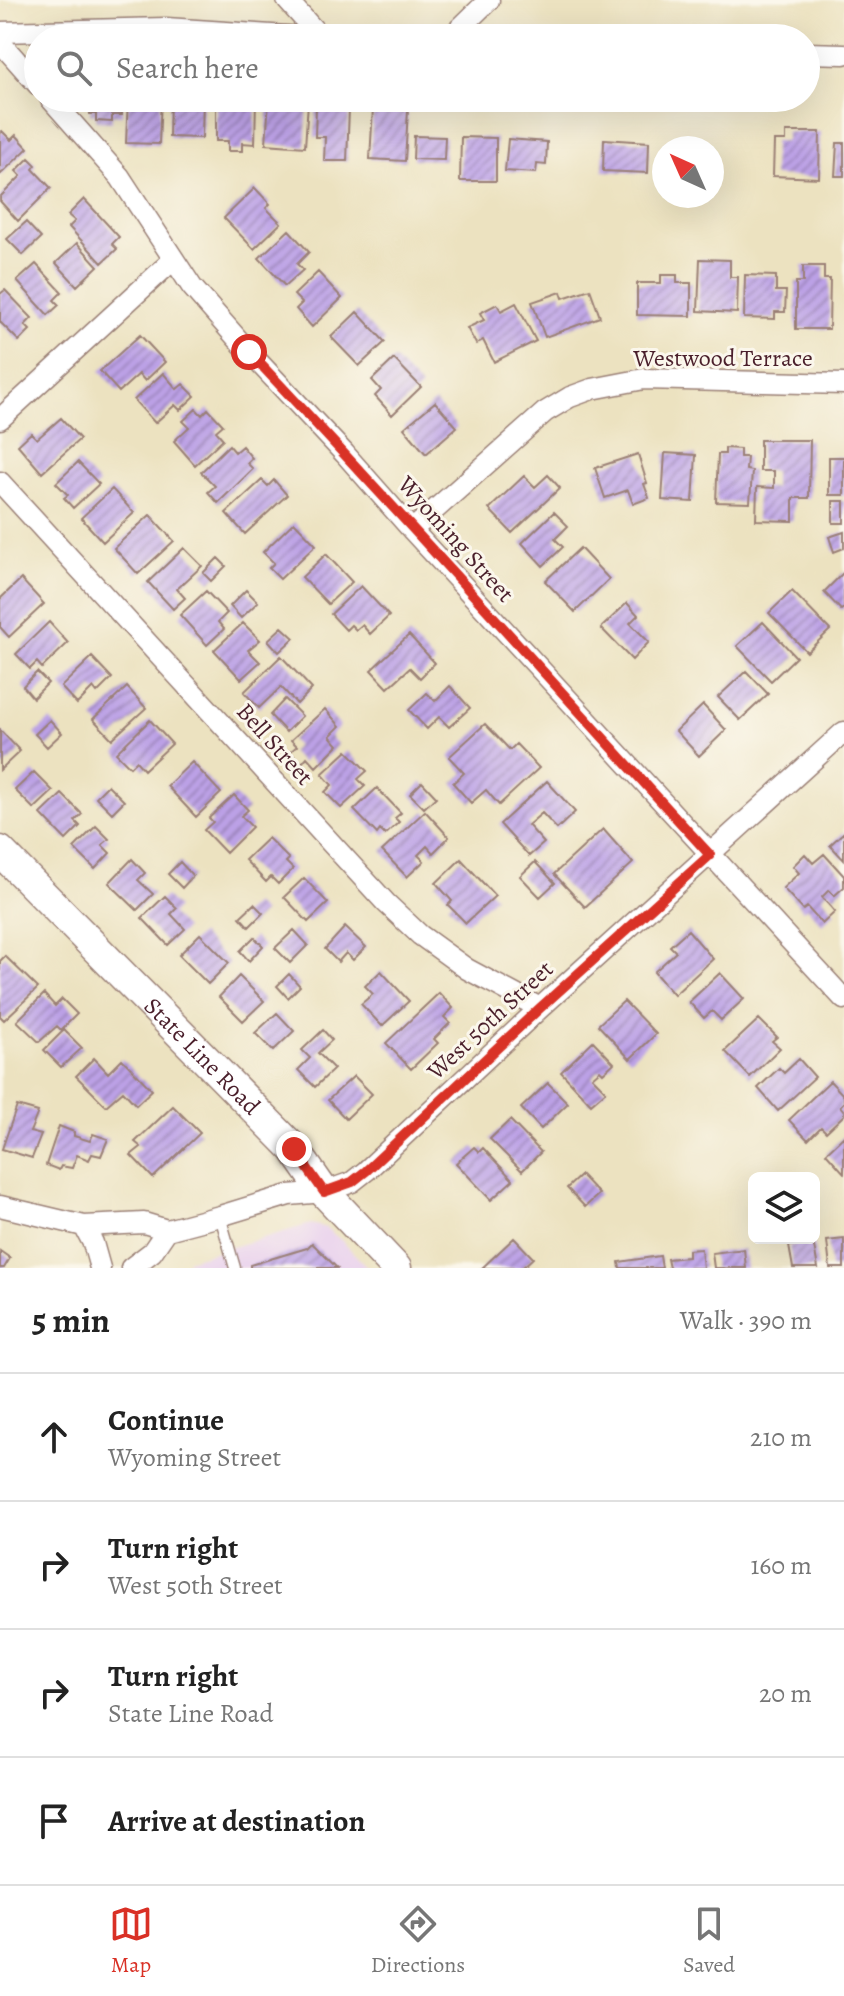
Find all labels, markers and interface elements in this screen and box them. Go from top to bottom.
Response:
search box [24,24,820,112]
icon: search [52,46,96,90]
text: Search here [116,48,259,88]
north arrow [652,136,724,208]
route start [231,334,267,370]
street label: Westwood Terrace [632,342,813,374]
street label: Wyoming Street [390,468,521,609]
street label: Bell Street [230,696,321,792]
street label: West 50th Street [419,953,560,1087]
street label: State Line Road [137,990,267,1122]
route end [276,1131,312,1167]
map controls [748,1172,820,1244]
button: layers [748,1172,820,1244]
text: 5 min [32,1297,110,1344]
text: Walk · 390 m [680,1303,812,1338]
text: Continue [108,1400,224,1440]
icon: ahead [32,1415,76,1459]
text: 210 m [750,1420,812,1455]
text: Wyoming Street [108,1440,281,1475]
text: Turn right [108,1528,238,1568]
icon: right [32,1543,76,1587]
text: 160 m [750,1548,812,1583]
text: West 50th Street [108,1568,283,1603]
text: Turn right [108,1656,238,1696]
icon: right [32,1671,76,1715]
text: 20 m [759,1676,812,1711]
text: State Line Road [108,1696,274,1731]
icon: arrive [32,1799,76,1843]
text: Arrive at destination [108,1801,365,1841]
tab: Map [109,1902,153,1980]
tab: Directions [371,1902,465,1980]
tab: Saved [683,1902,735,1980]

